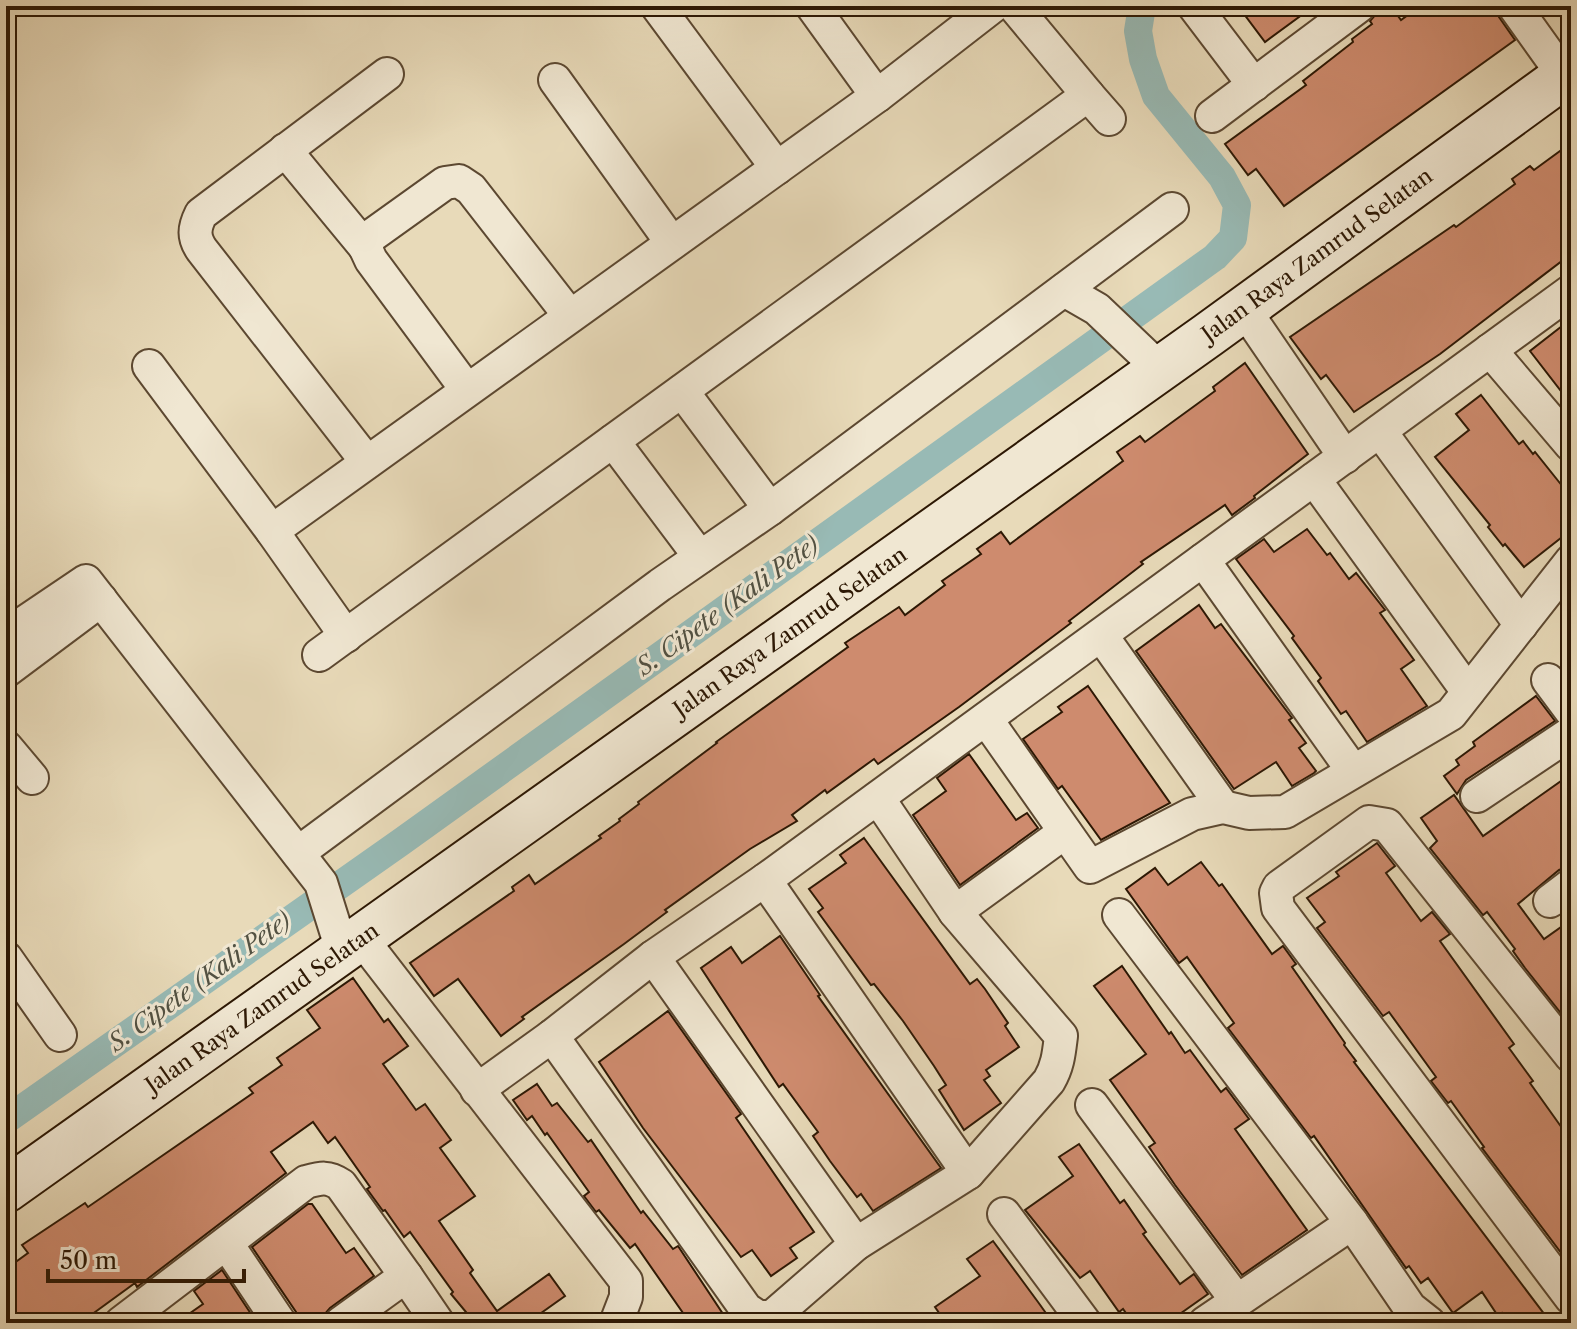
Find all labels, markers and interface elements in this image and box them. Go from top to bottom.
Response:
street label: Jalan Raya Zamrud Selatan [1194,162,1438,350]
water label: S. Cipete (Kali Pete) [629,529,825,682]
street label: Jalan Raya Zamrud Selatan [666,541,912,725]
water label: S. Cipete (Kali Pete) [101,905,297,1058]
street label: Jalan Raya Zamrud Selatan [138,917,384,1101]
scale bar [48,1233,244,1283]
text: 50 m [60,1246,117,1275]

